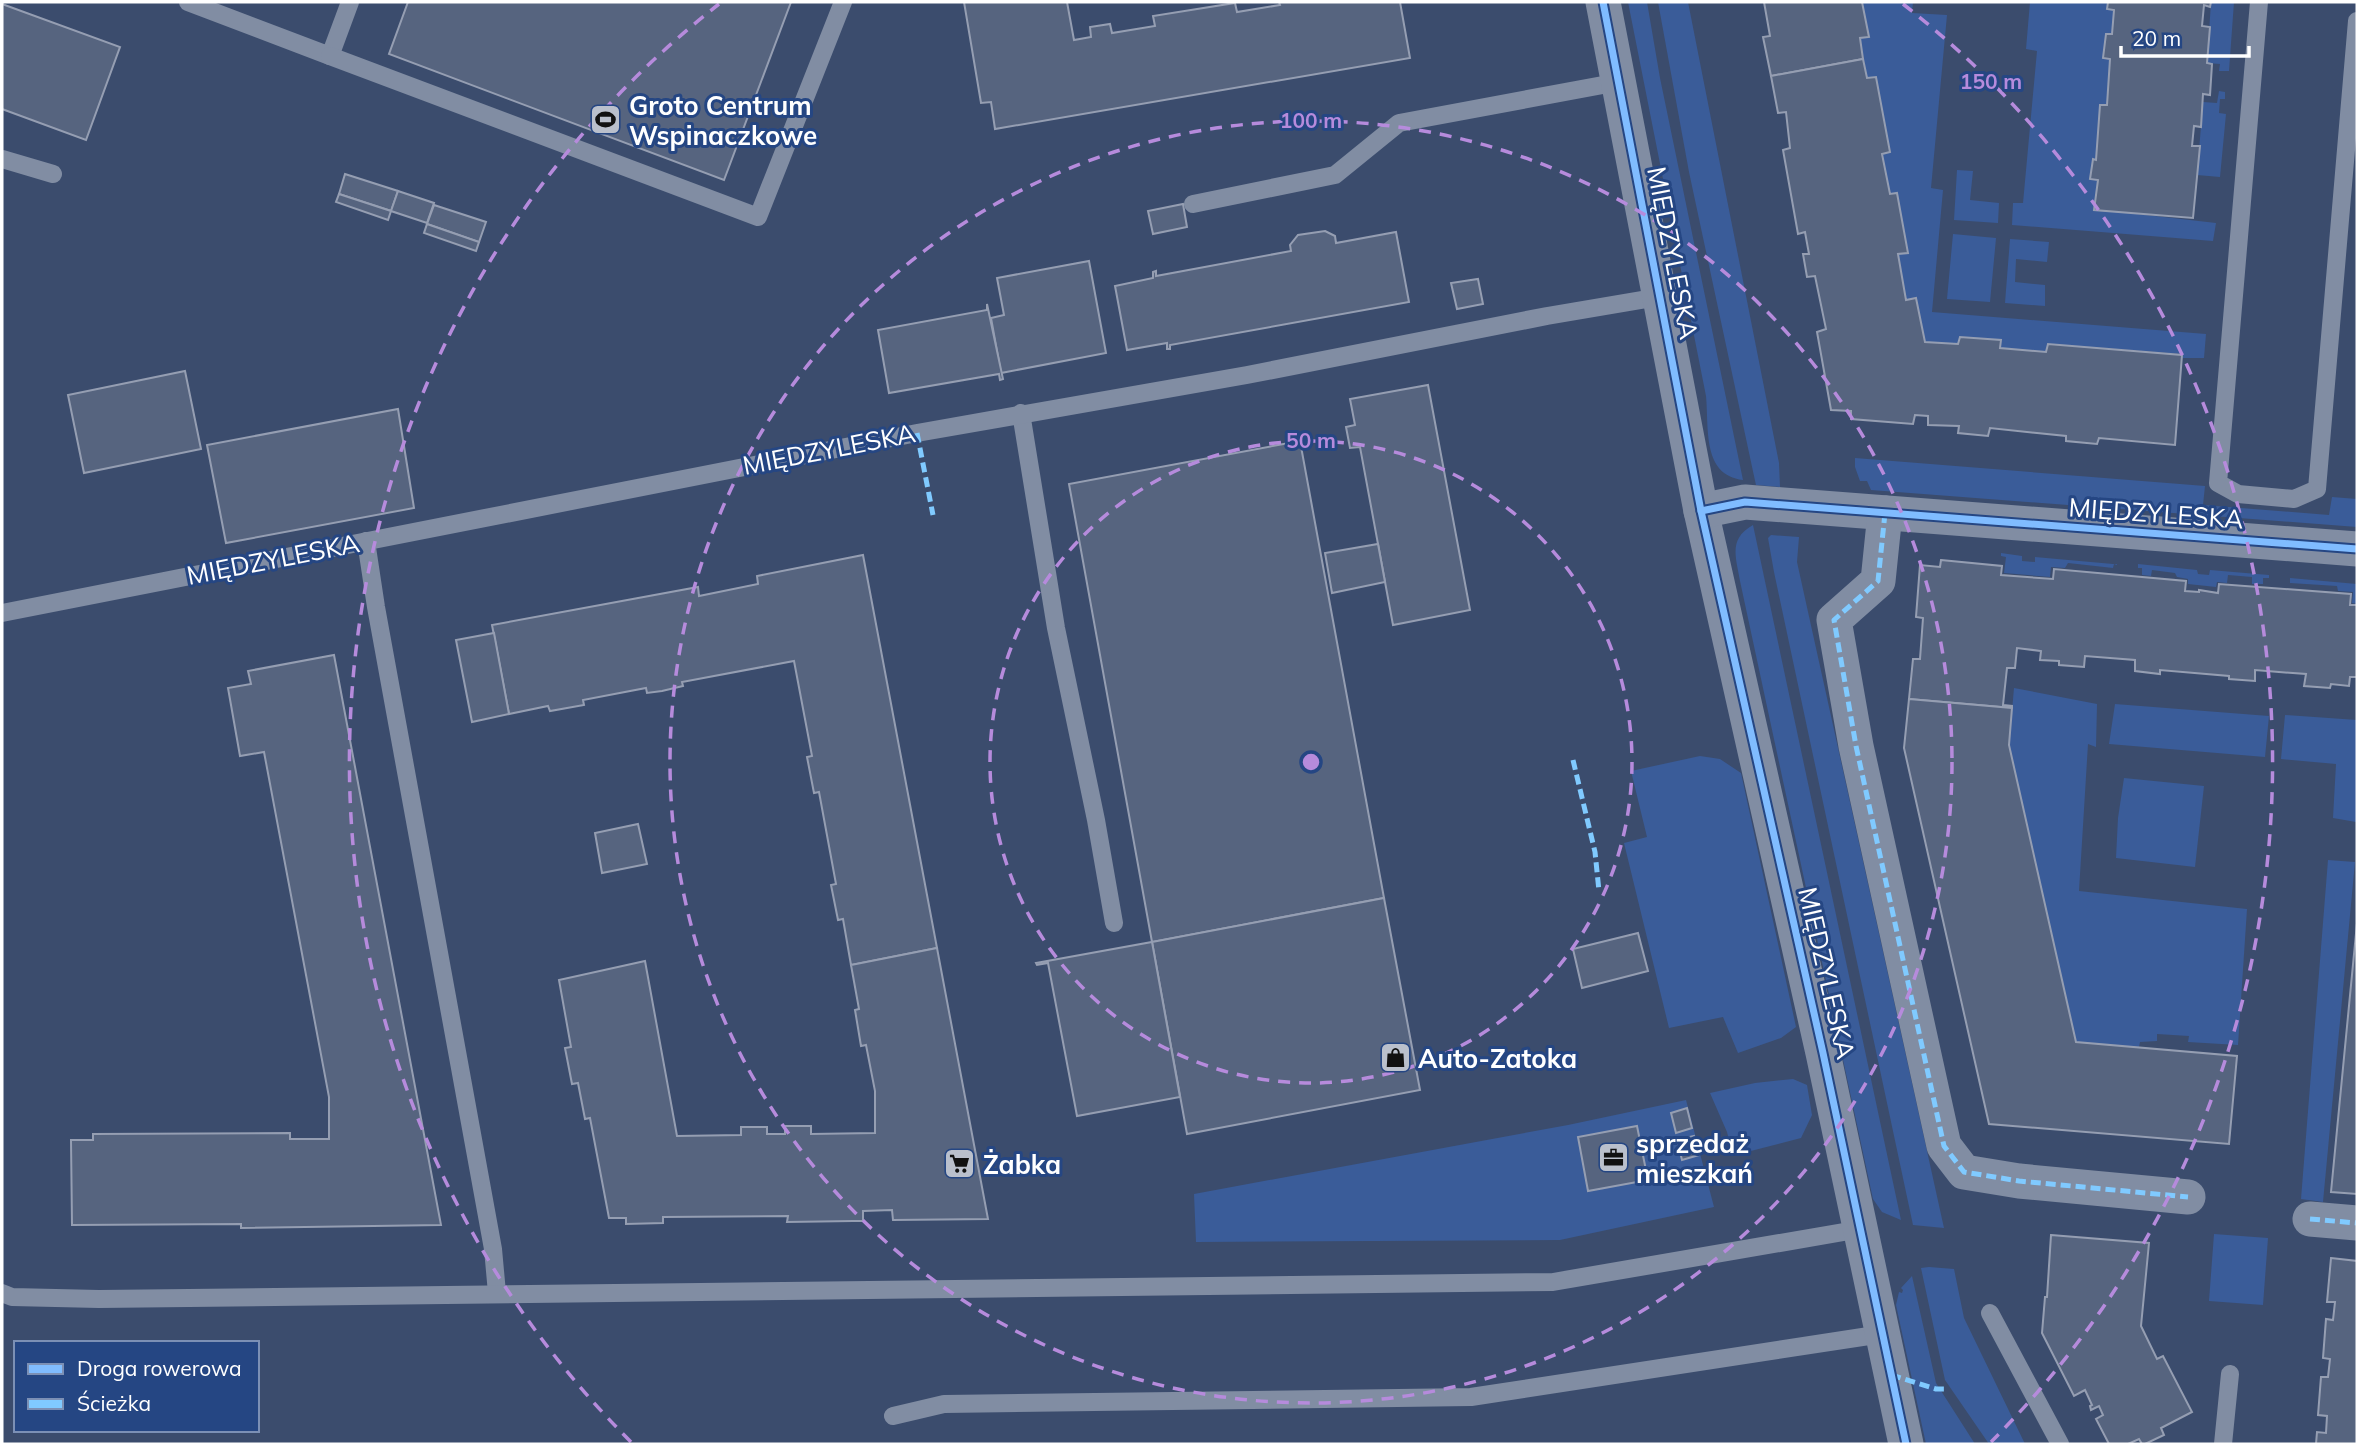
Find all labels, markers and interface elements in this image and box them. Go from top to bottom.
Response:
scale bar [2121,14,2249,58]
text: 20 m [2132,25,2181,51]
text: 150 m [1960,68,2022,94]
place label: Groto Centrum Wspinaczkowe [629,89,817,152]
sports icon: Groto Centrum Wspinaczkowe [589,103,623,137]
text: 100 m [1280,107,1342,133]
street label: MIĘDZYLESKA [1640,164,1706,342]
street label: MIĘDZYLESKA [740,416,918,482]
text: 50 m [1286,427,1336,453]
street label: MIĘDZYLESKA [2067,490,2245,536]
street label: MIĘDZYLESKA [184,526,362,592]
centre of rings [1299,750,1323,774]
street label: MIĘDZYLESKA [1791,884,1863,1062]
shop icon: Auto-Zatoka [1378,1041,1412,1075]
place label: Auto-Zatoka [1418,1042,1577,1075]
place label: sprzedaż mieszkań [1636,1127,1753,1190]
office icon: sprzedaż mieszkań [1596,1141,1630,1175]
supermarket icon: Żabka [943,1147,977,1181]
place label: Żabka [983,1148,1061,1181]
legend [14,1341,259,1432]
text: Droga rowerowa [77,1355,242,1381]
text: Ścieżka [77,1390,151,1416]

